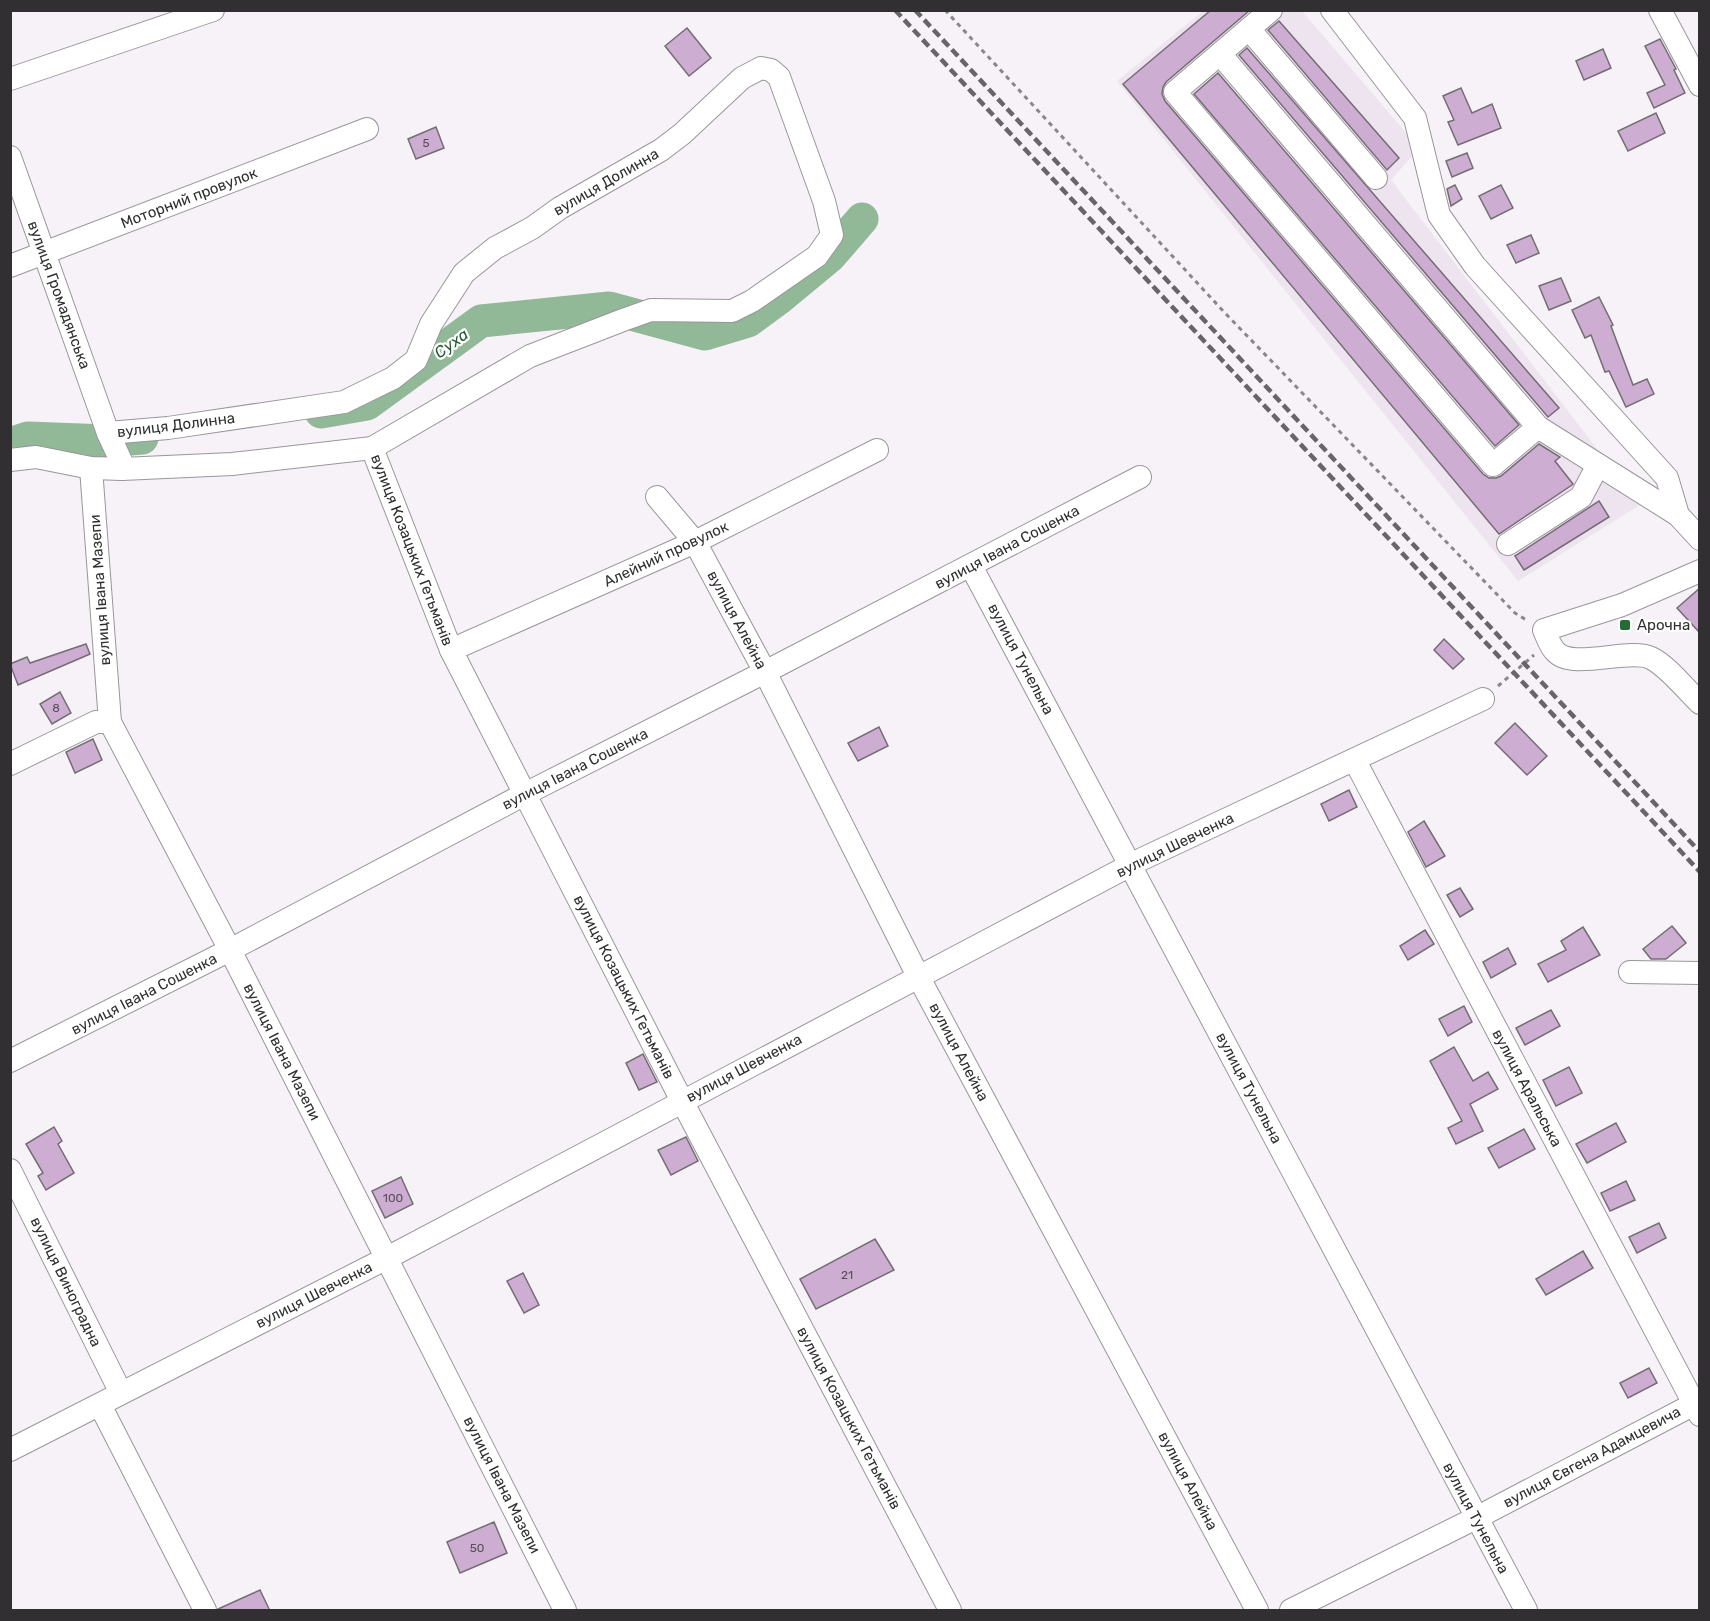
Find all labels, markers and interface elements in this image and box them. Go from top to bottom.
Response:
house number: 5 [422,136,430,150]
street label: вулиця Долинна [550,145,662,219]
street label: Моторний провулок [118,164,260,232]
street label: вулиця Громадянська [24,219,94,371]
water label: Суха [431,325,472,362]
street label: вулиця Долинна [116,409,236,441]
street label: вулиця Козацьких Гетьманів [367,452,457,648]
street label: вулиця Івана Сошенка [932,501,1082,593]
street label: вулиця Івана Мазепи [86,514,114,666]
street label: Алейний провулок [601,517,731,591]
street label: вулиця Алейна [704,568,770,672]
street label: вулиця Тунельна [984,600,1058,718]
place label: Арочна [1637,616,1690,634]
marker: Арочна [1618,618,1632,632]
house number: 8 [52,701,60,715]
street label: вулиця Івана Сошенка [499,724,651,814]
street label: вулиця Шевченка [1113,809,1237,881]
street label: вулиця Козацьких Гетьманів [570,892,678,1082]
street label: вулиця Івана Сошенка [68,949,220,1039]
street label: вулиця Івана Мазепи [240,981,324,1123]
street label: вулиця Алейна [926,1000,992,1104]
street label: вулиця Аральська [1488,1026,1566,1150]
street label: вулиця Тунельна [1212,1029,1286,1147]
street label: вулиця Шевченка [683,1030,805,1106]
house number: 100 [383,1191,403,1205]
street label: вулиця Виноградна [27,1214,105,1350]
street label: вулиця Шевченка [253,1258,375,1332]
house number: 21 [841,1268,853,1282]
street label: вулиця Козацьких Гетьманів [793,1324,905,1512]
street label: вулиця Євгена Адамцевича [1500,1403,1684,1511]
street label: вулиця Івана Мазепи [460,1414,544,1556]
street label: вулиця Алейна [1155,1429,1221,1533]
street label: вулиця Тунельна [1439,1459,1513,1577]
house number: 50 [470,1541,484,1555]

